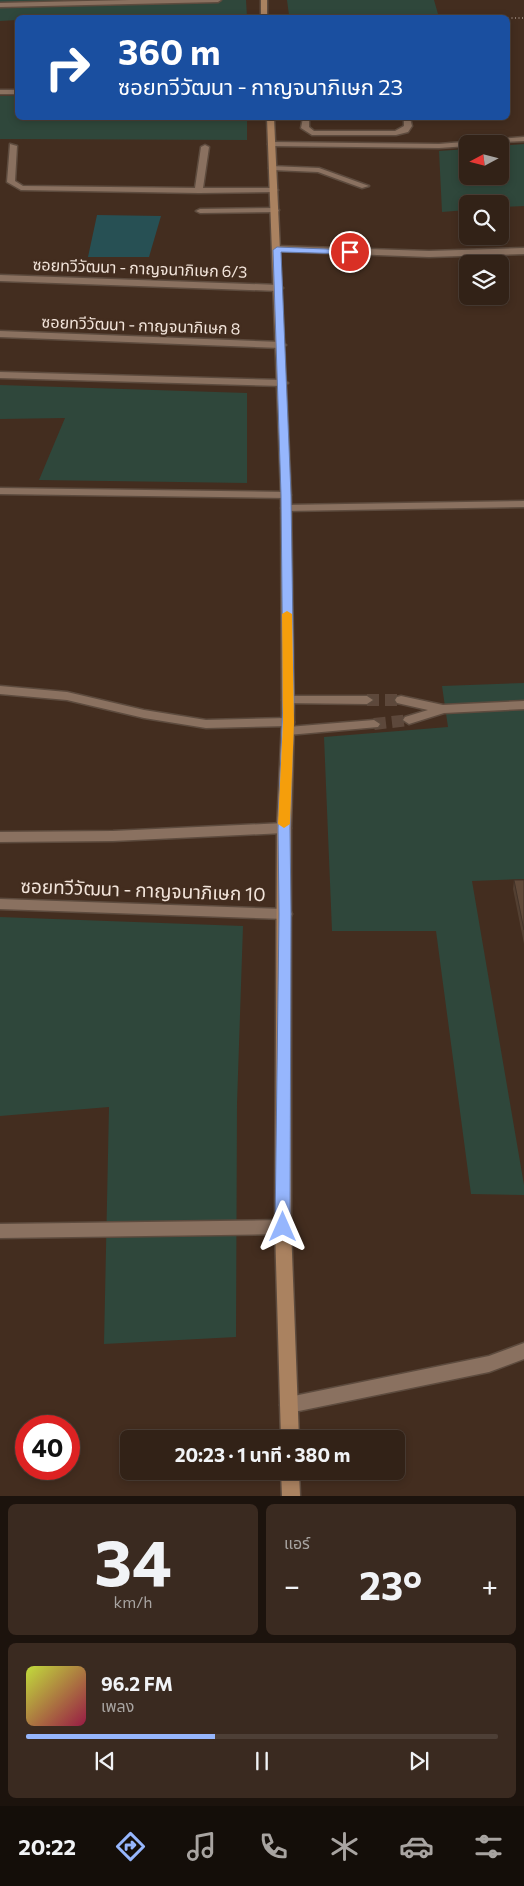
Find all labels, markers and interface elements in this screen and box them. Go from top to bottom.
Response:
text: 360 m [118,29,220,72]
icon: right [35,35,100,100]
text: ซอยทวีวัฒนา - กาญจนาภิเษก 23 [118,73,403,100]
north arrow [459,135,509,185]
map controls [459,135,509,305]
button: search [459,195,509,245]
pin [329,231,371,273]
icon: arrive [336,238,364,266]
street label: ซอยทวีวัฒนา - กาญจนาภิเษก 6/3 [32,254,248,281]
button: layers [459,255,509,305]
street label: ซอยทวีวัฒนา - กาญจนาภิเษก 8 [41,312,241,337]
street label: ซอยทวีวัฒนา - กาญจนาภิเษก 10 [20,874,266,905]
position arrow [256,1200,308,1252]
speed limit sign: 40 [15,1415,80,1480]
text: 20:23 · 1 นาที · 380 m [175,1443,350,1466]
text: 34 [94,1520,172,1599]
text: แอร์ [284,1533,310,1552]
text: 23° [359,1561,422,1608]
text: − [284,1568,300,1602]
text: + [482,1568,498,1602]
text: km/h [114,1592,152,1611]
text: 96.2 FM [101,1672,173,1695]
text: เพลง [101,1696,134,1715]
icon: previous [91,1747,119,1775]
icon: pause [248,1747,276,1775]
icon: next [405,1747,433,1775]
icon: directions [113,1829,148,1864]
icon: music [184,1829,219,1864]
icon: phone [256,1829,291,1864]
icon: climate [327,1829,362,1864]
icon: car [399,1829,434,1864]
icon: filters [471,1829,506,1864]
text: 20:22 [18,1833,76,1860]

